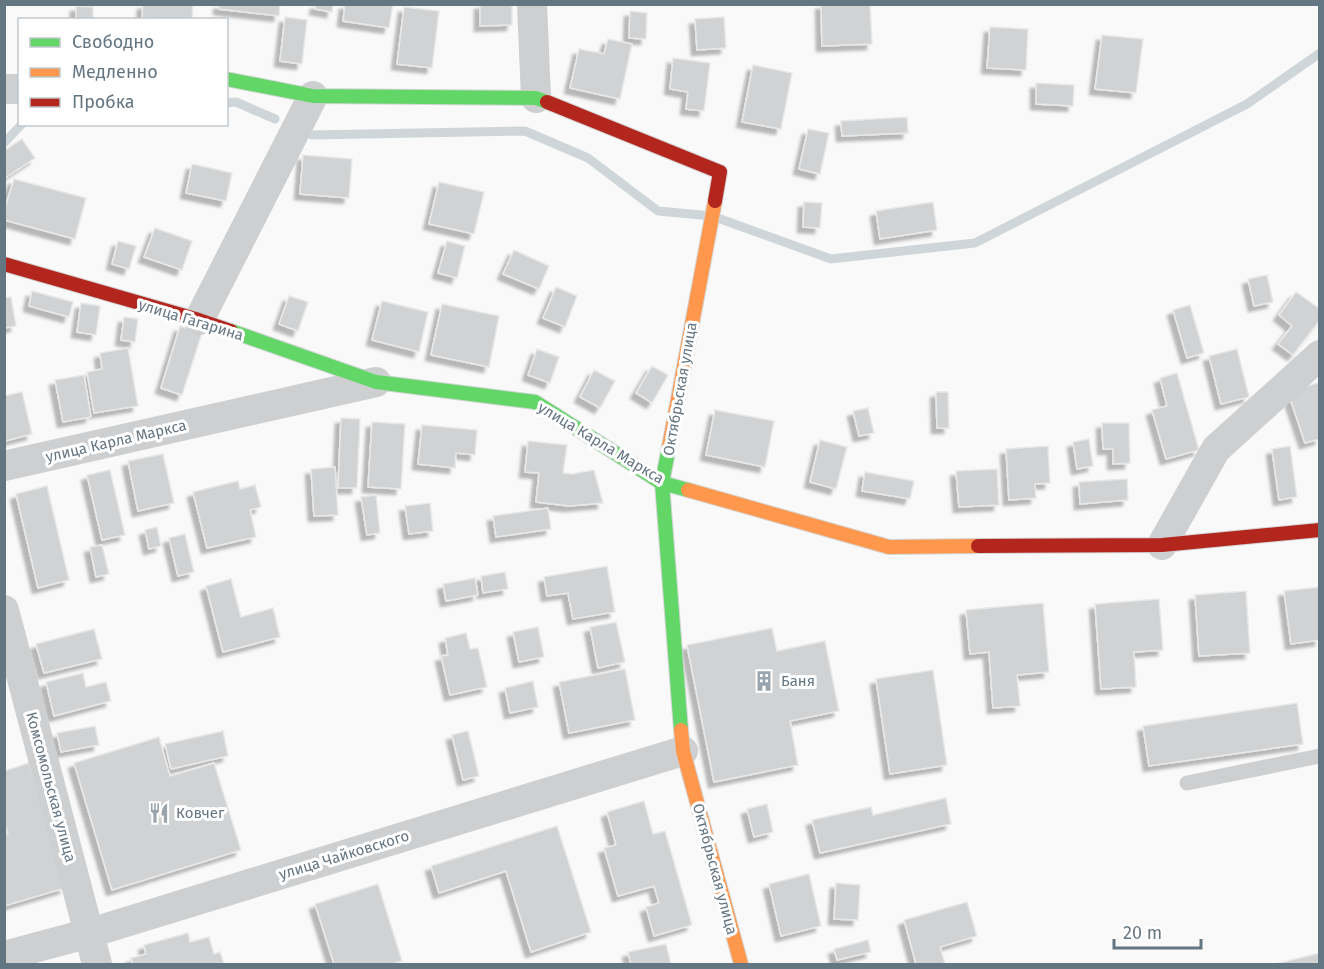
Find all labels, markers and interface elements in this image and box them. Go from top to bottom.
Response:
legend [18,18,228,126]
text: Свободно [72,31,154,53]
text: Медленно [72,61,158,83]
text: Пробка [72,91,135,113]
street label: улица Гагарина [136,295,246,345]
street label: Октябрьская улица [659,321,701,457]
street label: улица Карла Маркса [535,398,667,488]
street label: улица Карла Маркса [44,416,188,466]
building icon: Баня [752,669,776,693]
place label: Баня [781,672,815,690]
street label: Комсомольская улица [22,710,80,864]
restaurant icon: Ковчег [147,801,171,825]
street label: Октябрьская улица [689,801,741,937]
place label: Ковчег [176,804,225,822]
street label: улица Чайковского [277,827,411,883]
scale bar [1114,912,1201,950]
text: 20 m [1123,922,1162,944]

